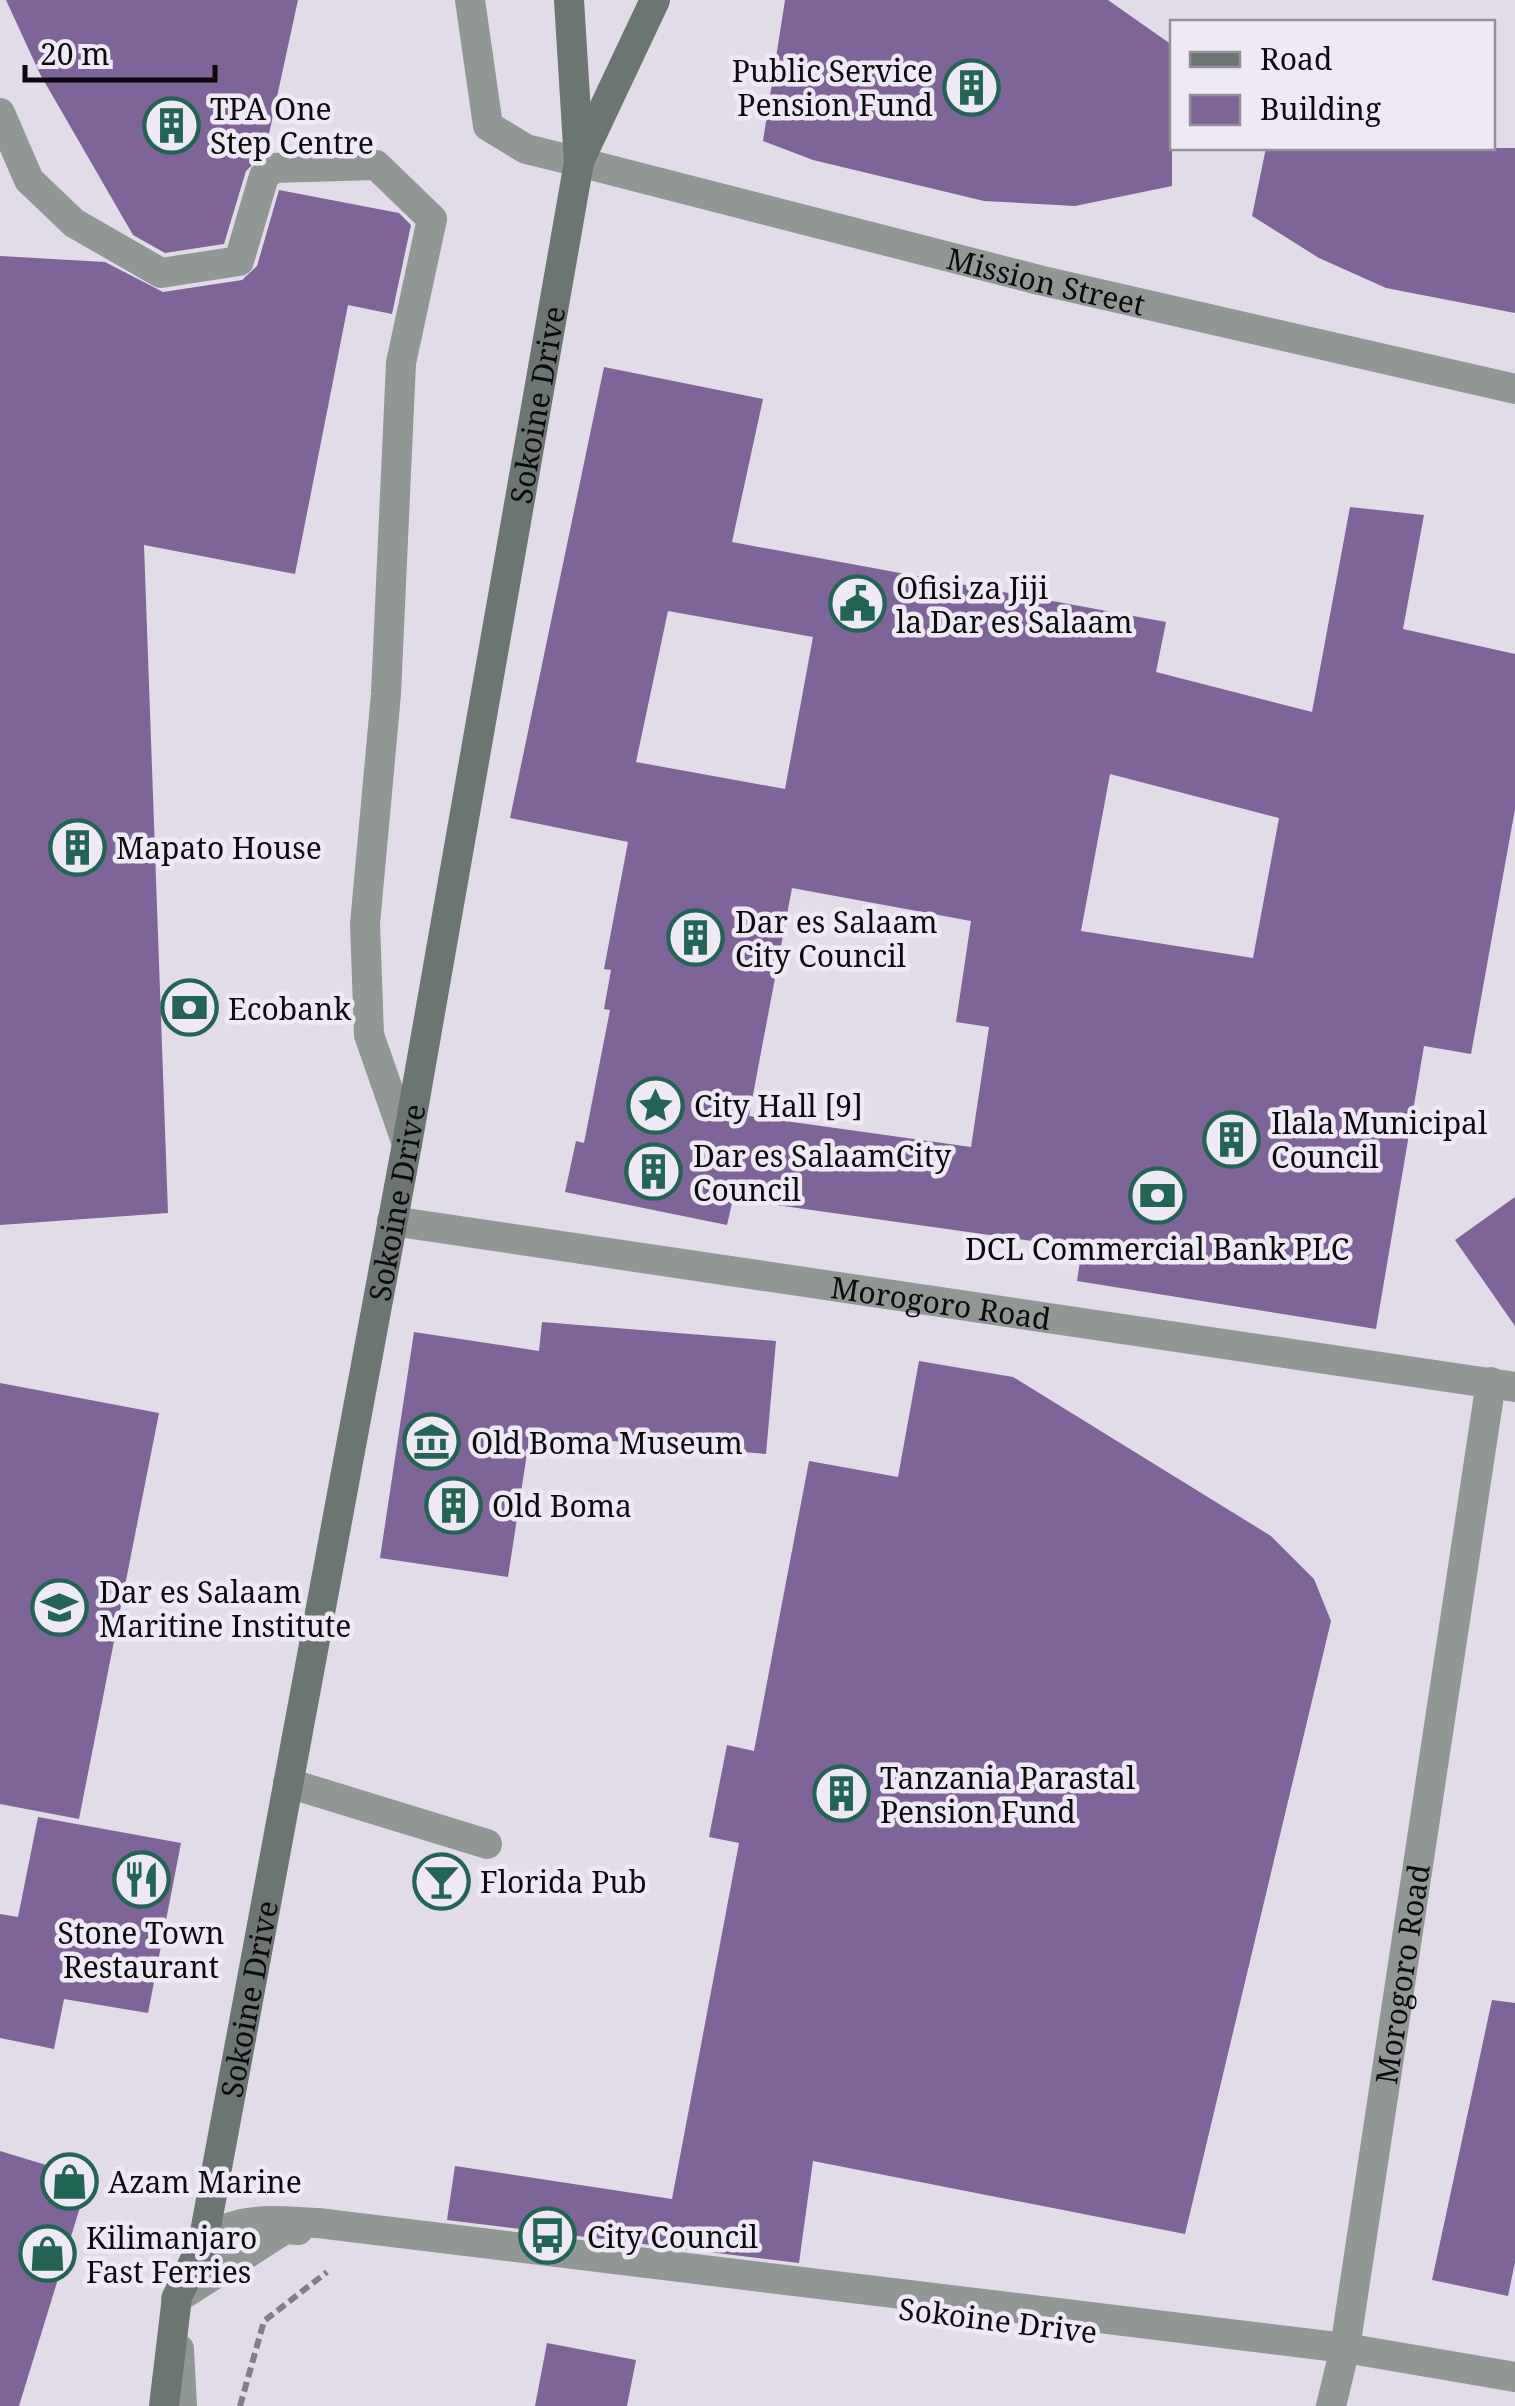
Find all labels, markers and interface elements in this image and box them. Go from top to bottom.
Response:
scale bar [25,20,215,82]
legend [1170,20,1495,150]
text: 20 m [40,33,110,74]
text: Road [1260,38,1332,79]
place label: Public Service Pension Fund [732,50,933,125]
building icon: Public Service Pension Fund [942,57,1002,117]
place label: TPA One Step Centre [210,88,374,163]
text: Building [1260,88,1381,129]
building icon: TPA One Step Centre [141,95,201,155]
street label: Mission Street [943,237,1149,324]
street label: Sokoine Drive [499,303,574,507]
place label: Ofisi za Jiji la Dar es Salaam [896,567,1133,642]
public building icon: Ofisi za Jiji la Dar es Salaam [827,574,887,634]
building icon: Mapato House [47,817,107,877]
place label: Mapato House [116,827,322,868]
place label: Dar es Salaam City Council [735,901,938,976]
building icon: Dar es Salaam City Council [666,908,726,968]
bank icon: Ecobank [159,978,219,1038]
place label: Ecobank [228,988,351,1029]
place icon: City Hall [9] [625,1075,685,1135]
place label: City Hall [9] [694,1085,863,1126]
street label: Sokoine Drive [358,1101,434,1304]
place label: Ilala Municipal Council [1271,1102,1487,1177]
building icon: Ilala Municipal Council [1202,1109,1262,1169]
place label: Dar es SalaamCity Council [693,1135,951,1210]
building icon: Dar es SalaamCity Council [624,1142,684,1202]
bank icon: DCL Commercial Bank PLC [1127,1165,1187,1225]
place label: DCL Commercial Bank PLC [965,1228,1349,1269]
street label: Morogoro Road [828,1266,1054,1339]
museum icon: Old Boma Museum [402,1412,462,1472]
place label: Old Boma Museum [471,1422,743,1463]
building icon: Old Boma [423,1475,483,1535]
place label: Old Boma [492,1485,632,1526]
place label: Dar es Salaam Maritine Institute [99,1571,351,1646]
school or university icon: Dar es Salaam Maritine Institute [30,1578,90,1638]
place label: Tanzania Parastal Pension Fund [880,1757,1135,1832]
building icon: Tanzania Parastal Pension Fund [811,1764,871,1824]
restaurant icon: Stone Town Restaurant [111,1850,171,1910]
bar icon: Florida Pub [411,1851,471,1911]
place label: Florida Pub [480,1861,647,1902]
street label: Morogoro Road [1365,1861,1438,2087]
street label: Sokoine Drive [210,1897,287,2101]
place label: Stone Town Restaurant [58,1912,224,1987]
shop icon: Azam Marine [39,2151,99,2211]
place label: Azam Marine [108,2161,302,2202]
bus stop icon: City Council [518,2206,578,2266]
place label: City Council [587,2216,758,2257]
place label: Kilimanjaro Fast Ferries [86,2217,257,2292]
shop icon: Kilimanjaro Fast Ferries [17,2224,77,2284]
street label: Sokoine Drive [896,2287,1100,2353]

